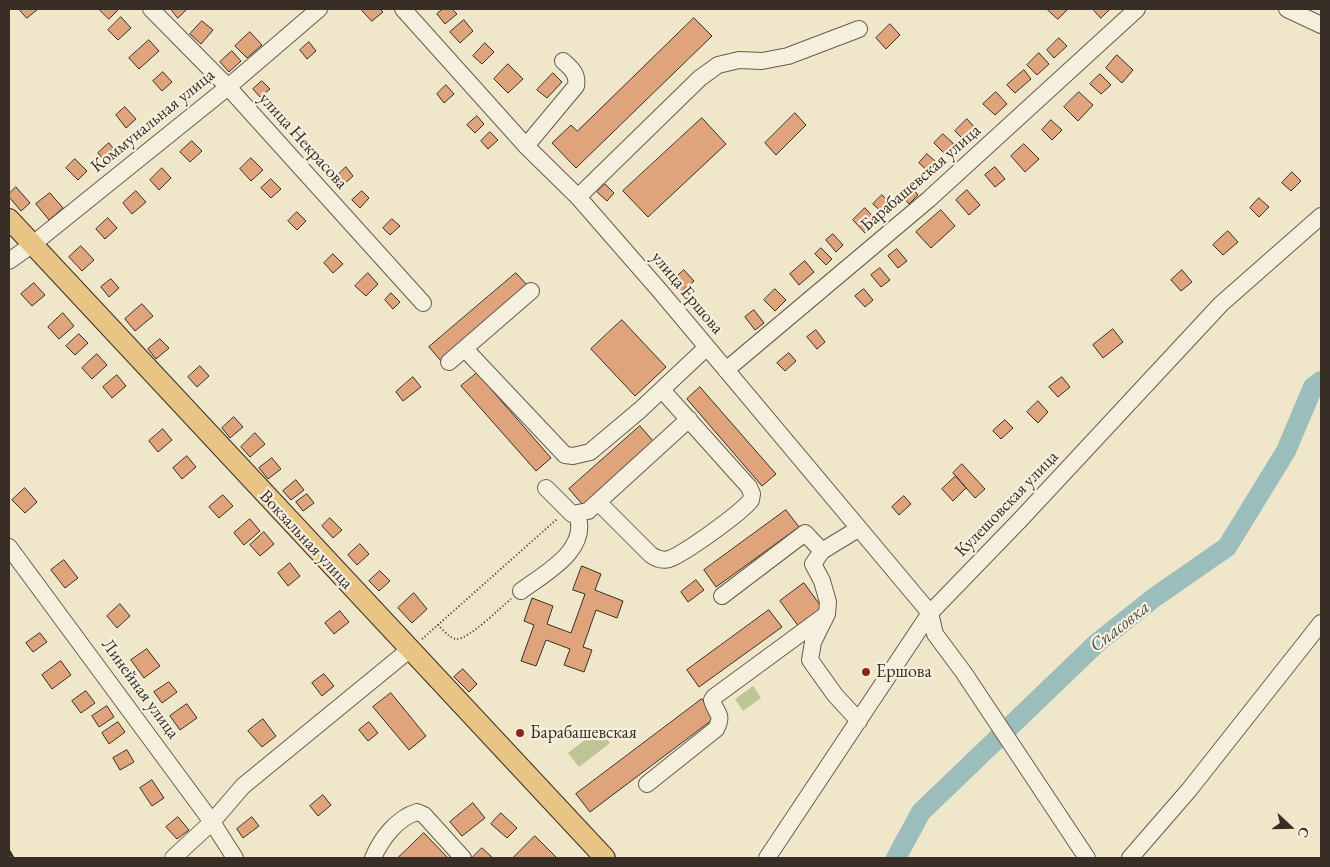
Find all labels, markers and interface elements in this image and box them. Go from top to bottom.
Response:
street label: Коммунальная улица [87,64,219,178]
street label: улица Некрасова [254,88,352,194]
street label: Барабашевская улица [856,120,986,236]
street label: улица Ершова [646,247,728,339]
street label: Кулешовская улица [951,446,1063,562]
street label: Вокзальная улица [255,486,357,594]
water label: Спасовка [1085,597,1155,657]
street label: Линейная улица [96,635,184,743]
place label: Ершова [876,661,932,683]
marker: Ершова [860,666,872,678]
place label: Барабашевская [530,722,637,744]
marker: Барабашевская [514,727,526,739]
north arrow [1265,802,1315,852]
text: С [1294,825,1314,840]

